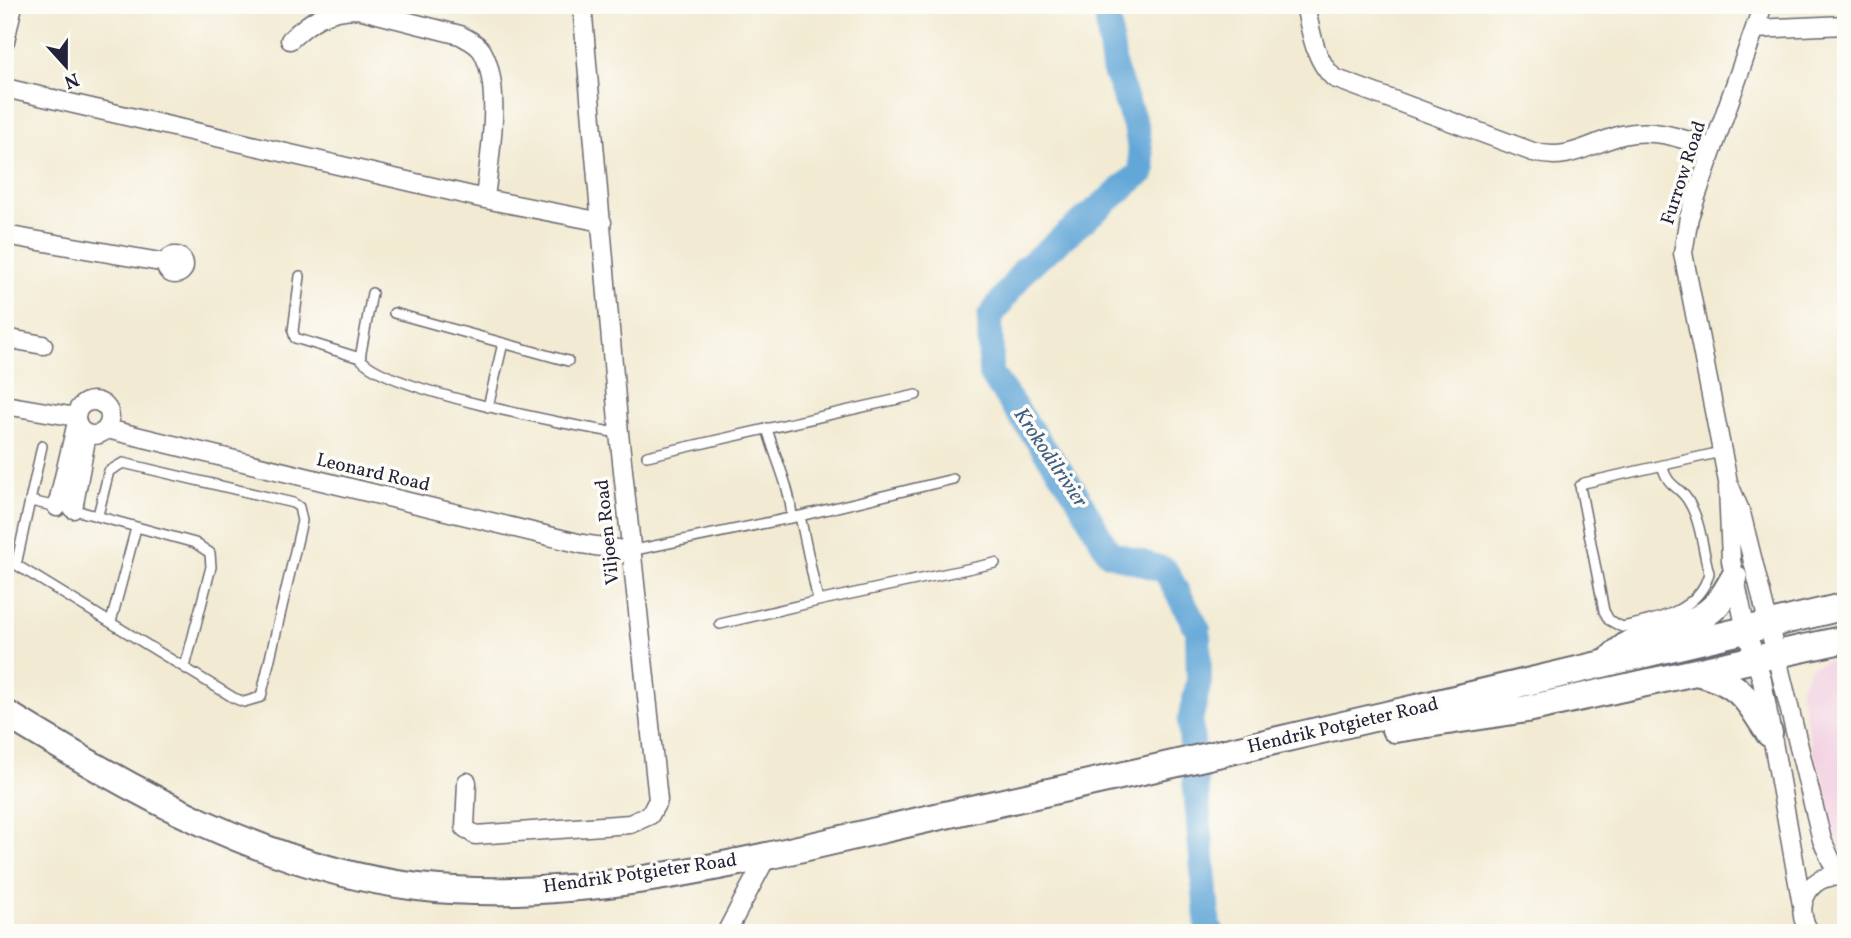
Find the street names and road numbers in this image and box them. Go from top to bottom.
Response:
street label: Furrow Road [1655,118,1713,228]
street label: Leonard Road [314,447,432,499]
street label: Viljoen Road [590,478,626,586]
street label: Hendrik Potgieter Road [1245,691,1441,761]
street label: Hendrik Potgieter Road [542,848,738,900]

